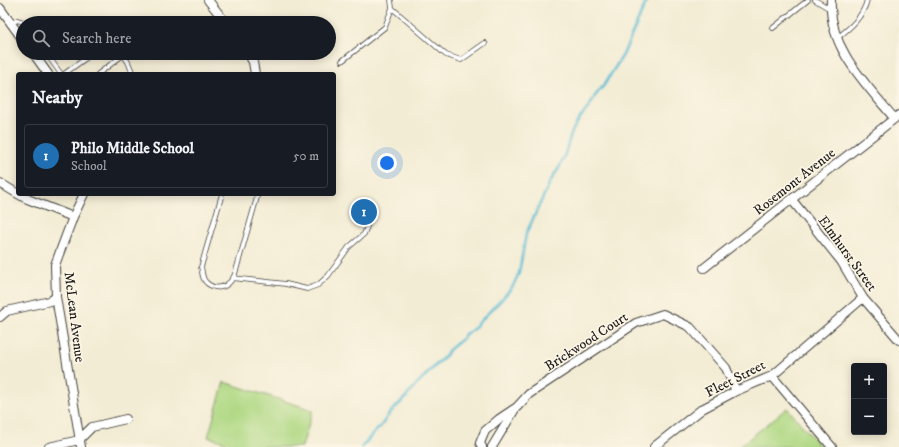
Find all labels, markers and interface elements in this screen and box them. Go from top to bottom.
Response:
search box [16,16,336,60]
icon: search [30,27,52,49]
text: Search here [62,29,131,48]
text: Nearby [32,87,82,109]
text: Philo Middle School [71,139,194,158]
street label: Rosemont Avenue [750,144,839,219]
text: 1 [44,148,48,164]
text: 50 m [293,148,319,164]
your location [377,153,397,173]
text: School [71,158,107,174]
pin: 1 [351,197,377,227]
street label: Elmhurst Street [814,212,881,295]
street label: McLean Avenue [60,271,89,364]
street label: Brickwood Court [542,308,632,375]
street label: Fleet Street [702,356,769,402]
map controls [851,363,887,435]
button: + [851,363,887,399]
button: − [851,399,887,435]

